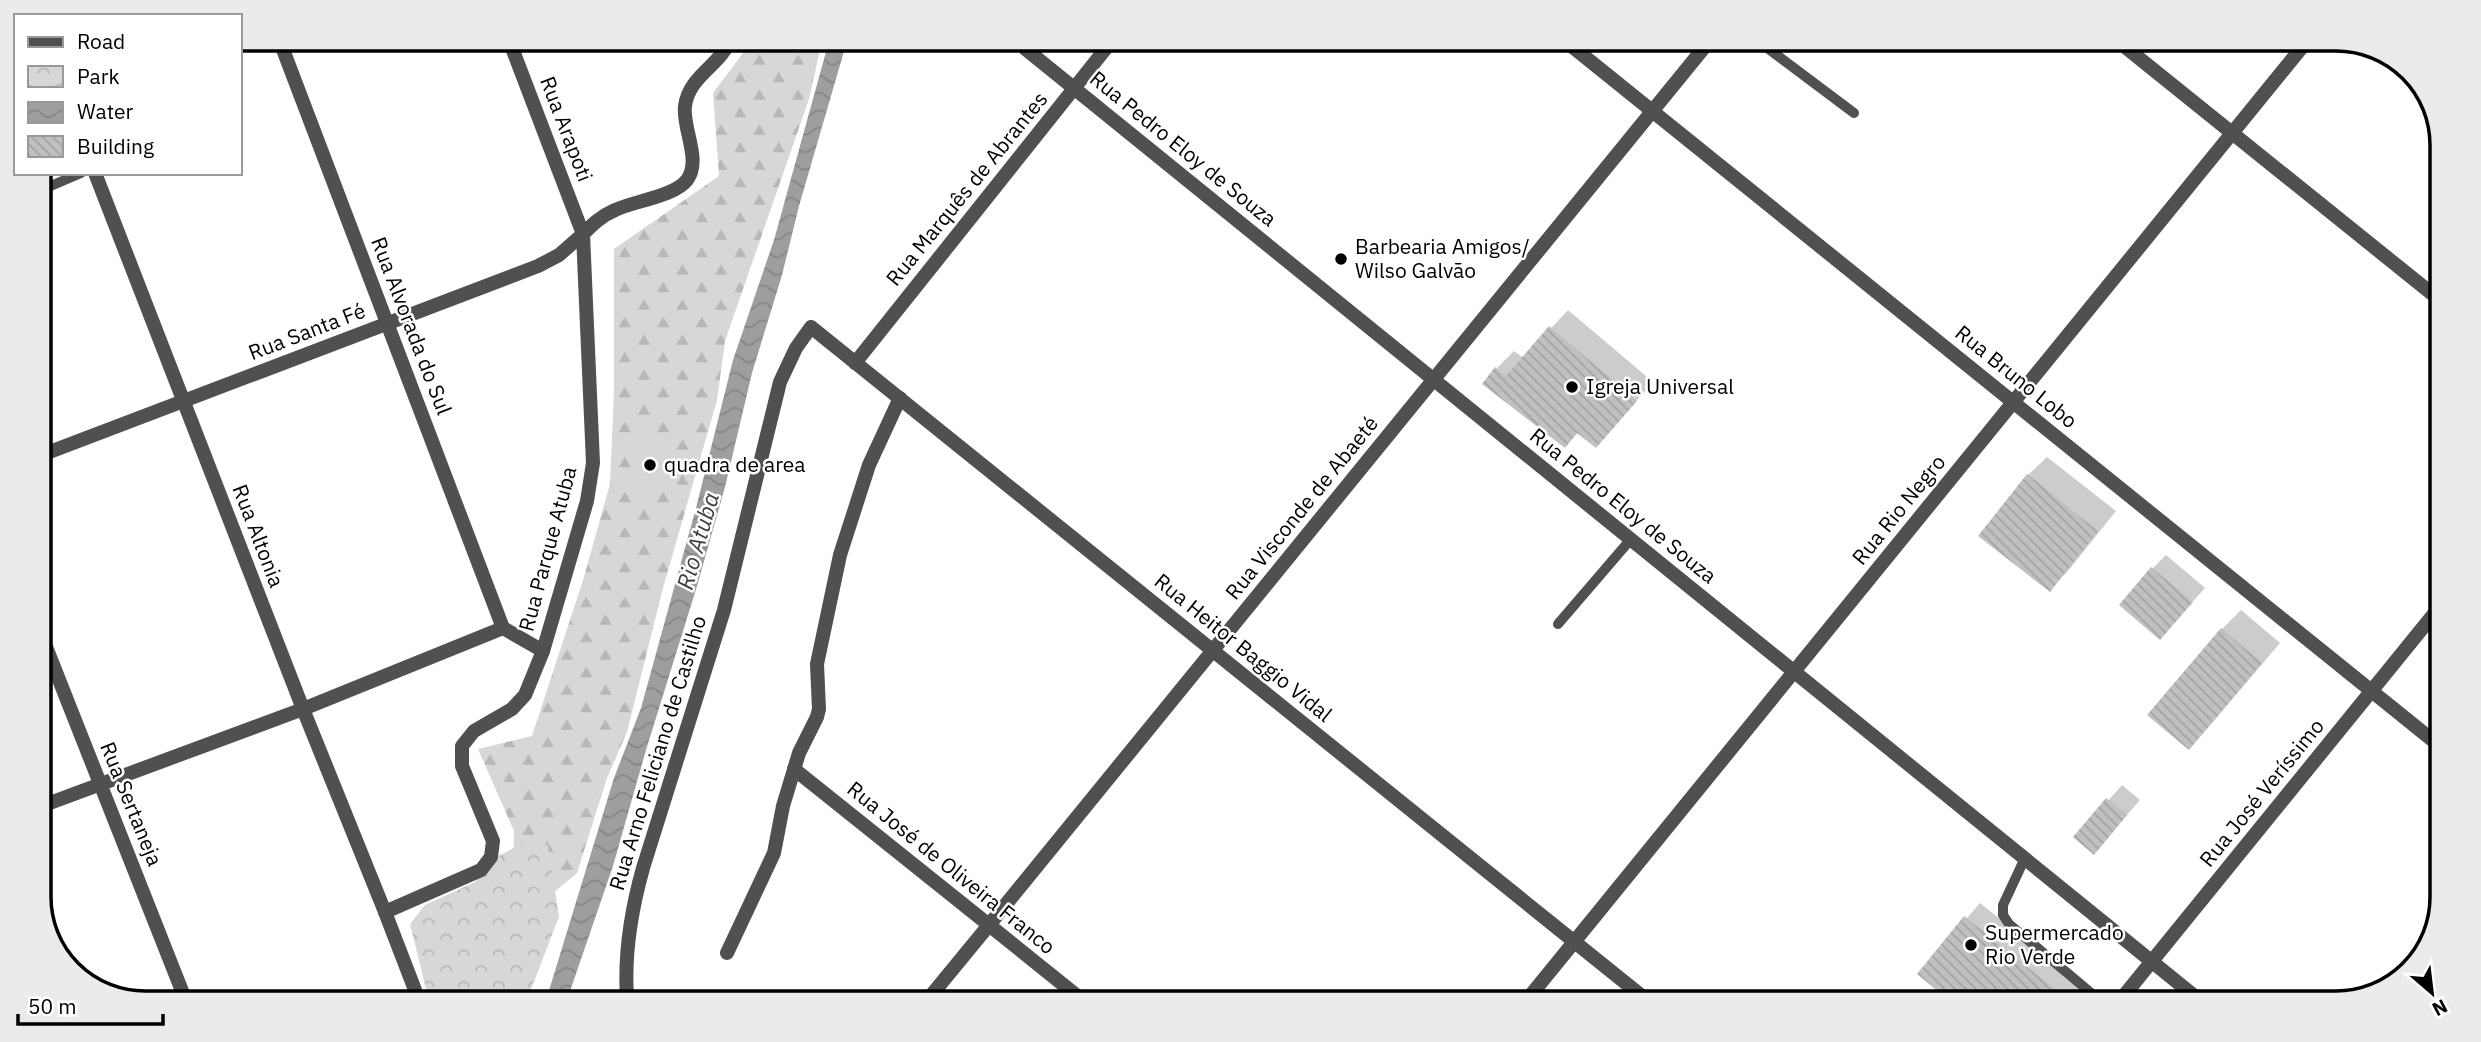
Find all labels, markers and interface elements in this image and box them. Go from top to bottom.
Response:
legend [14,14,242,175]
text: Road [77,27,125,55]
text: Park [77,62,120,90]
street label: Rua Pedro Eloy de Souza [1084,64,1283,232]
street label: Rua Arapoti [534,72,600,185]
street label: Rua Marquês de Abrantes [879,85,1053,291]
text: Water [77,97,134,125]
text: Building [77,132,154,160]
place label: Barbearia Amigos/ Wilso Galvão [1355,232,1530,284]
street label: Rua Alvorada do Sul [365,233,459,419]
marker: Barbearia Amigos/ Wilso Galvão [1333,251,1349,267]
street label: Rua Santa Fé [244,296,369,366]
street label: Rua Bruno Lobo [1950,318,2084,434]
place label: Igreja Universal [1586,372,1734,400]
marker: Igreja Universal [1564,379,1580,395]
street label: Rua Visconde de Abaeté [1218,410,1384,605]
street label: Rua Pedro Eloy de Souza [1524,421,1723,589]
street label: Rua Rio Negro [1845,449,1951,570]
place label: quadra de area [664,450,806,478]
marker: quadra de area [642,457,658,473]
street label: Rua Parque Atuba [512,463,582,634]
street label: Rua Altonia [227,480,291,591]
water label: Rio Atuba [669,489,725,593]
street label: Rua Heitor Baggio Vidal [1149,567,1339,728]
street label: Rua Arno Feliciano de Castilho [602,612,712,893]
street label: Rua José Veríssimo [2193,712,2330,872]
street label: Rua Sertaneja [94,737,170,870]
street label: Rua José de Oliveira Franco [842,774,1062,960]
place label: Supermercado Rio Verde [1985,918,2124,970]
marker: Supermercado Rio Verde [1963,937,1979,953]
north arrow [2397,958,2467,1028]
scale bar [18,982,163,1026]
text: 50 m [28,992,77,1020]
text: N [2428,994,2452,1022]

